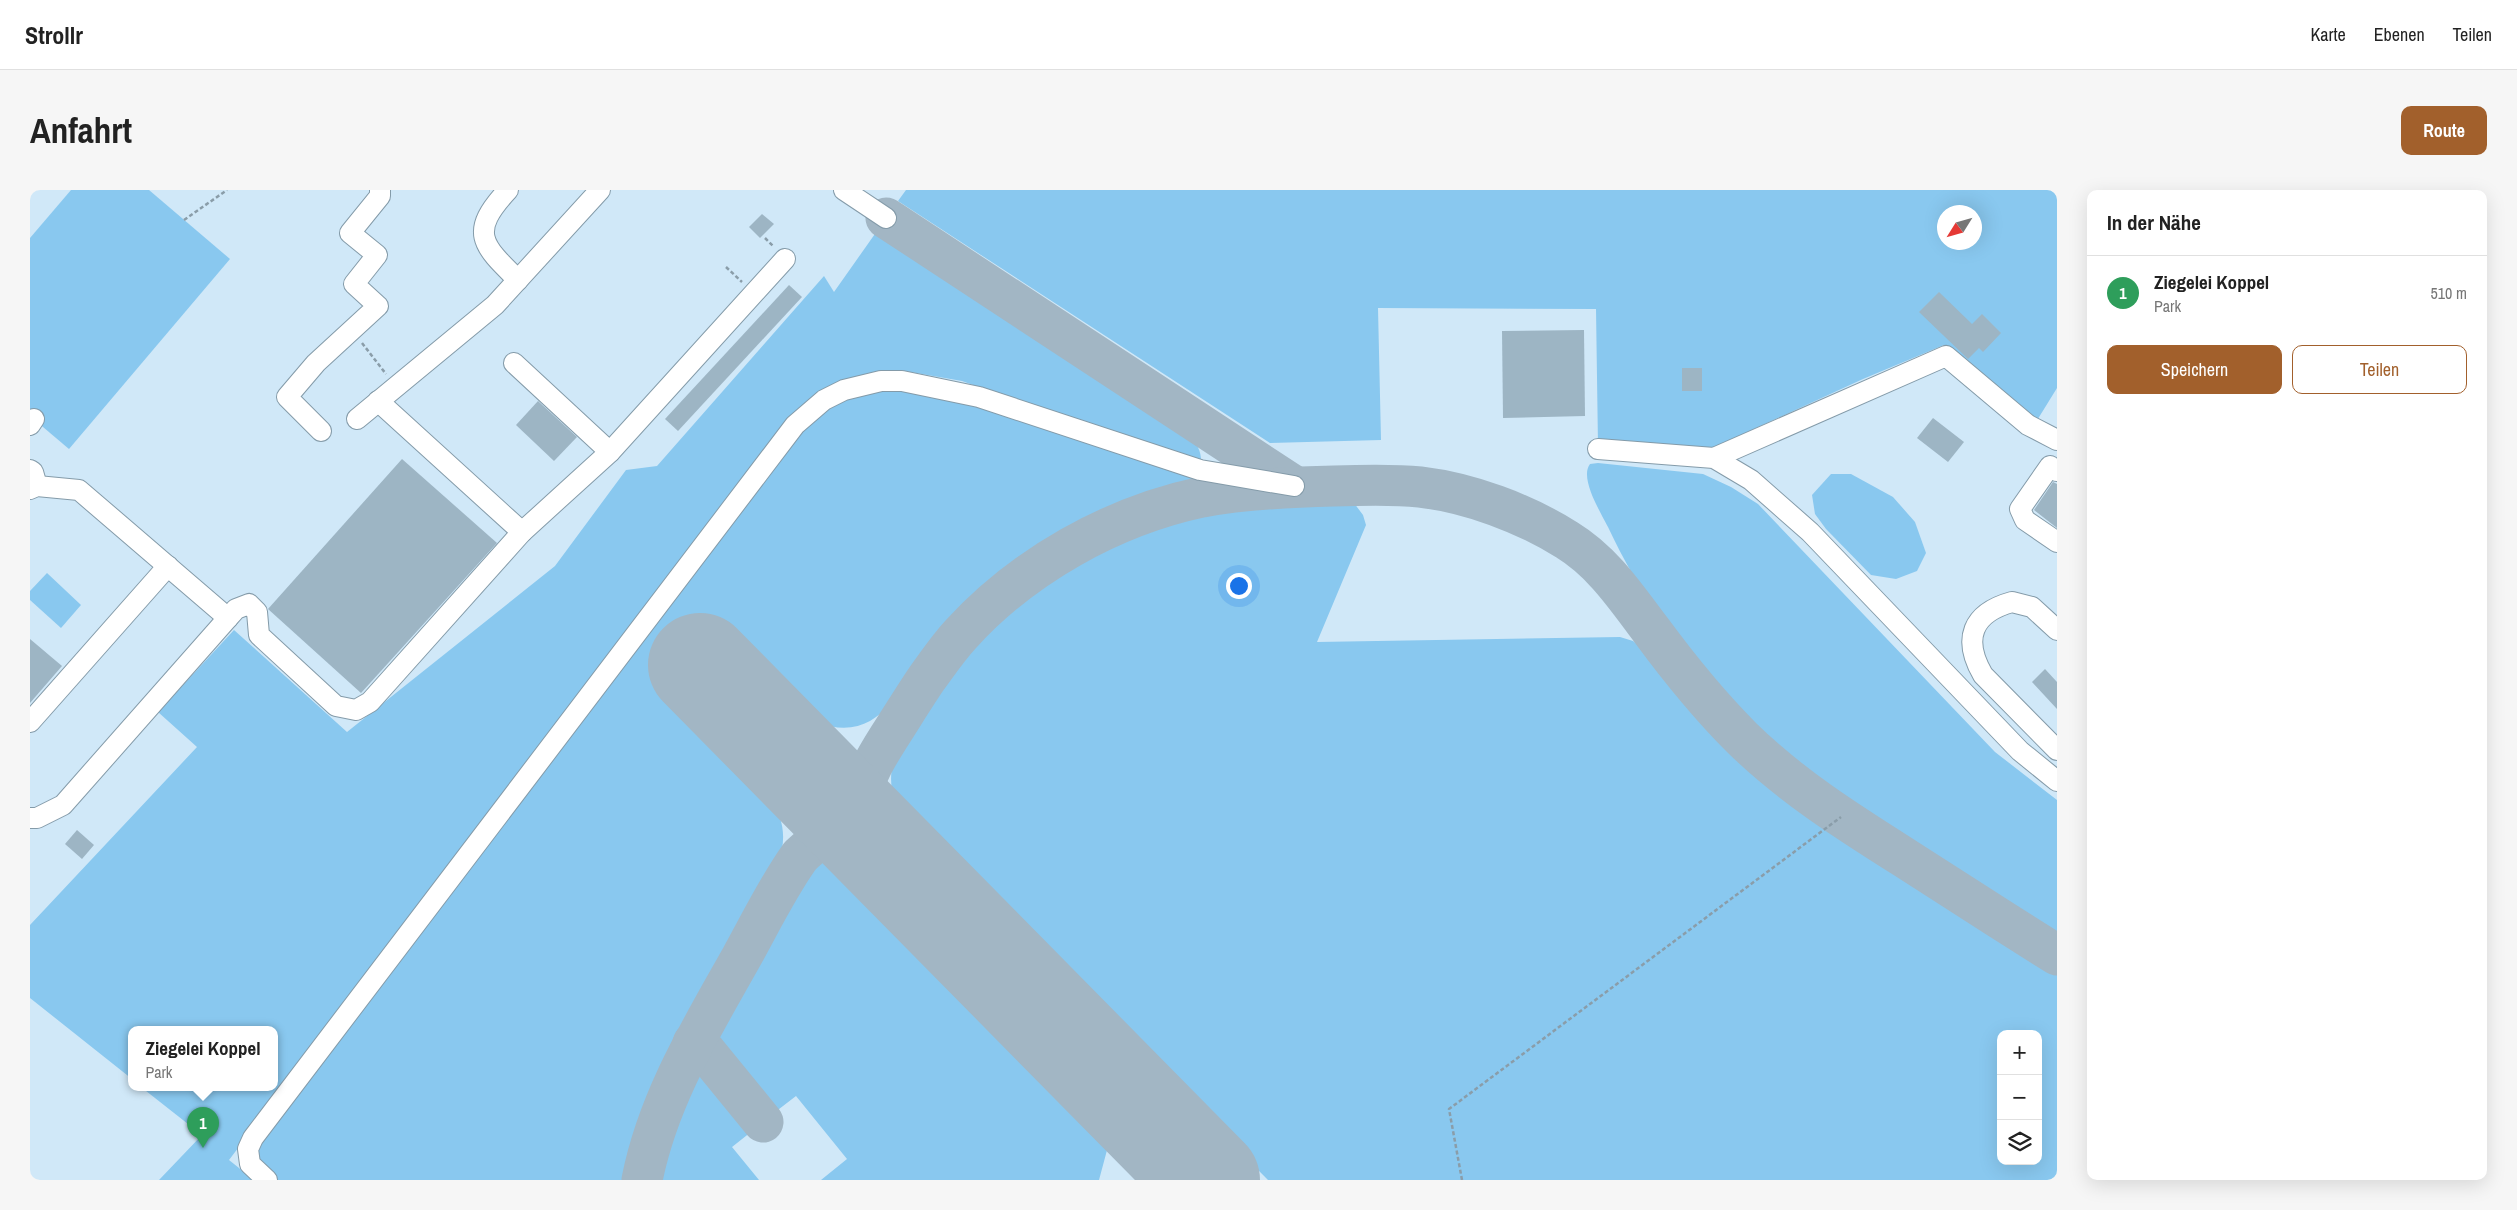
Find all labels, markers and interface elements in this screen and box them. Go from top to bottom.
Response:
text: Strollr [25,19,83,51]
text: Karte [2310,22,2346,47]
text: Ebenen [2374,22,2425,47]
text: Teilen [2453,22,2492,47]
button: Route [2401,106,2487,155]
text: Anfahrt [30,107,132,154]
north arrow [1937,205,1982,250]
text: In der Nähe [2107,208,2201,237]
text: Ziegelei Koppel [2154,269,2269,295]
text: 1 [2119,282,2127,304]
text: 510 m [2431,282,2467,304]
text: Park [2154,295,2181,317]
button: Speichern [2107,345,2282,394]
button: Teilen [2292,345,2467,394]
your location [1226,573,1252,599]
popup [128,1026,278,1091]
map controls [1997,1030,2042,1165]
button: + [1997,1030,2042,1075]
text: Ziegelei Koppel [145,1035,261,1061]
text: Park [145,1061,172,1083]
button: − [1997,1075,2042,1120]
pin: 1 [187,1107,219,1148]
button: layers [1997,1120,2042,1165]

